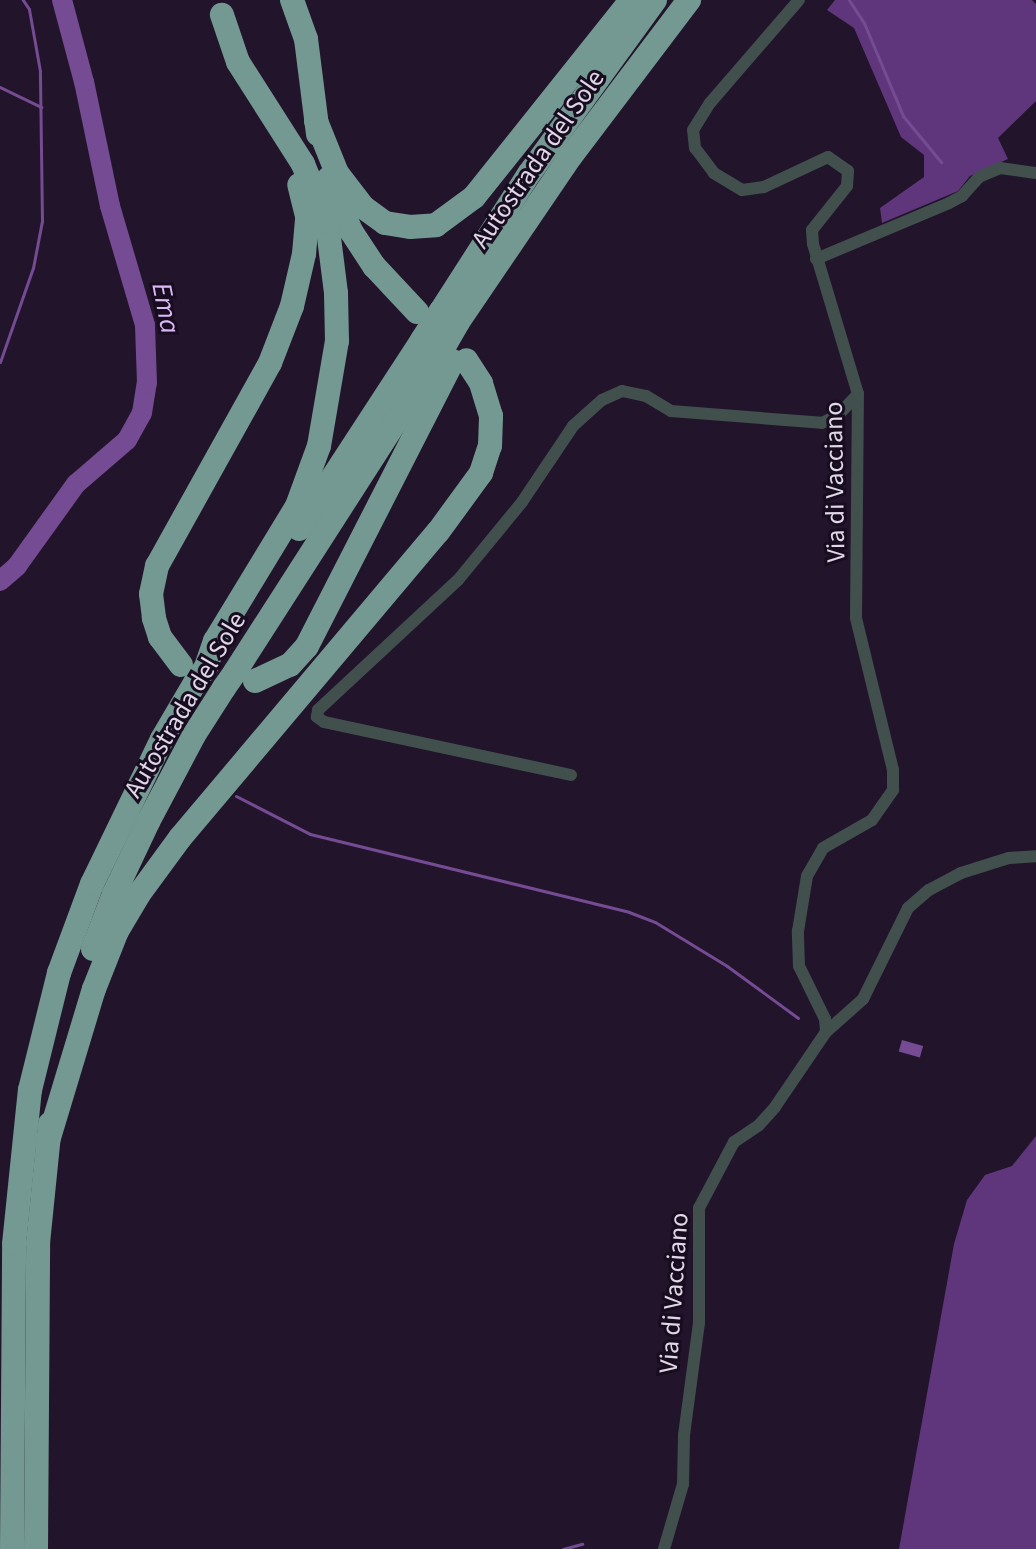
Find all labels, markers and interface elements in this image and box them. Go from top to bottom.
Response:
street label: Autostrada del Sole [465,64,611,254]
water label: Ema [145,280,187,336]
street label: Via di Vacciano [818,401,852,563]
street label: Autostrada del Sole [117,607,253,803]
street label: Via di Vacciano [653,1212,695,1374]

